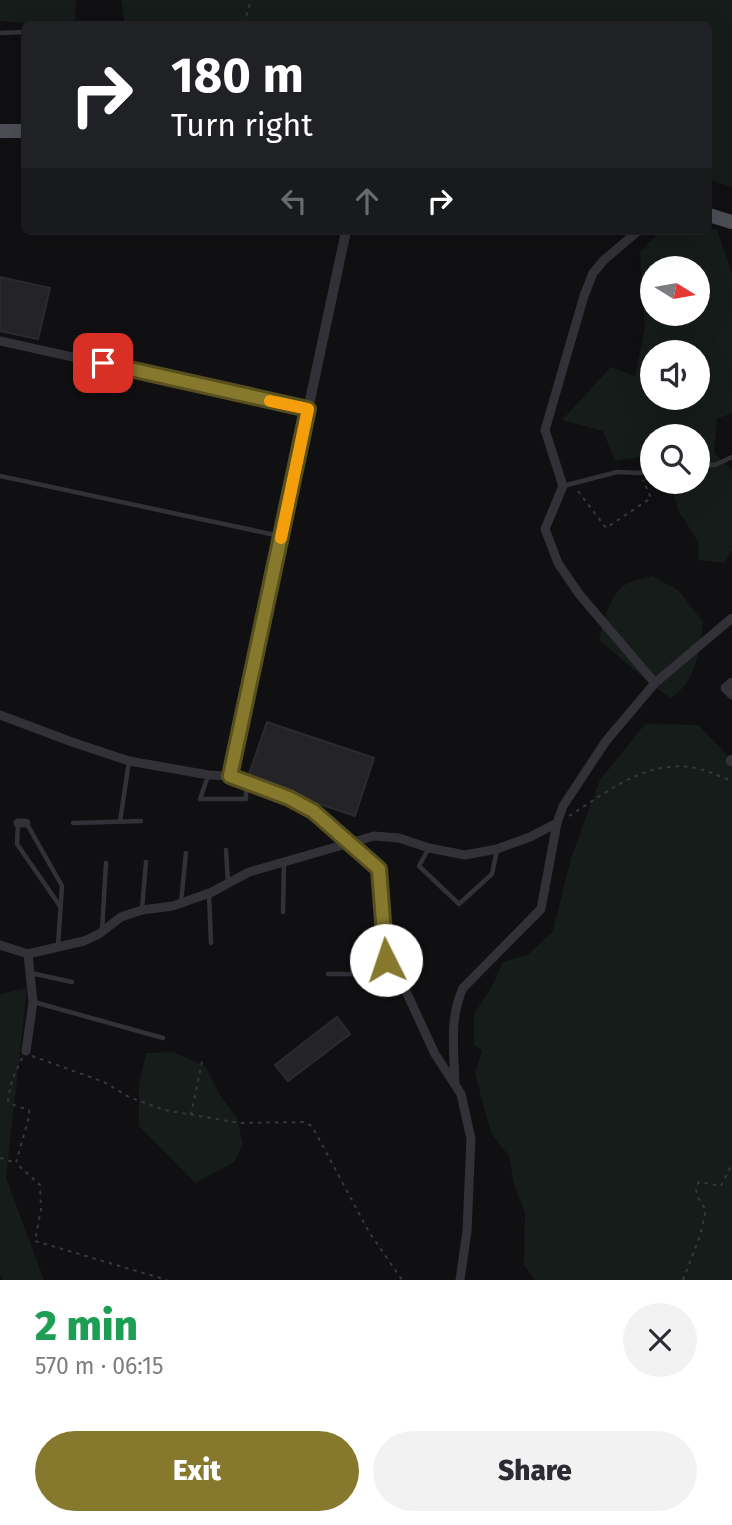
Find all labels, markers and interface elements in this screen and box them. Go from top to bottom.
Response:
text: 180 m [171,46,304,105]
icon: right [56,49,147,140]
text: Turn right [171,106,313,144]
icon: left [275,182,313,220]
icon: ahead [348,182,386,220]
icon: right [421,182,459,220]
north arrow [640,256,710,326]
map controls [640,256,710,494]
pin [73,333,133,393]
button: sound [640,340,710,410]
icon: arrive [84,344,122,382]
button: search [640,424,710,494]
position arrow [349,923,423,997]
text: 2 min [35,1301,138,1351]
button: close [623,1303,697,1377]
text: 570 m · 06:15 [35,1352,163,1380]
button: Exit [35,1431,359,1511]
button: Share [373,1431,697,1511]

